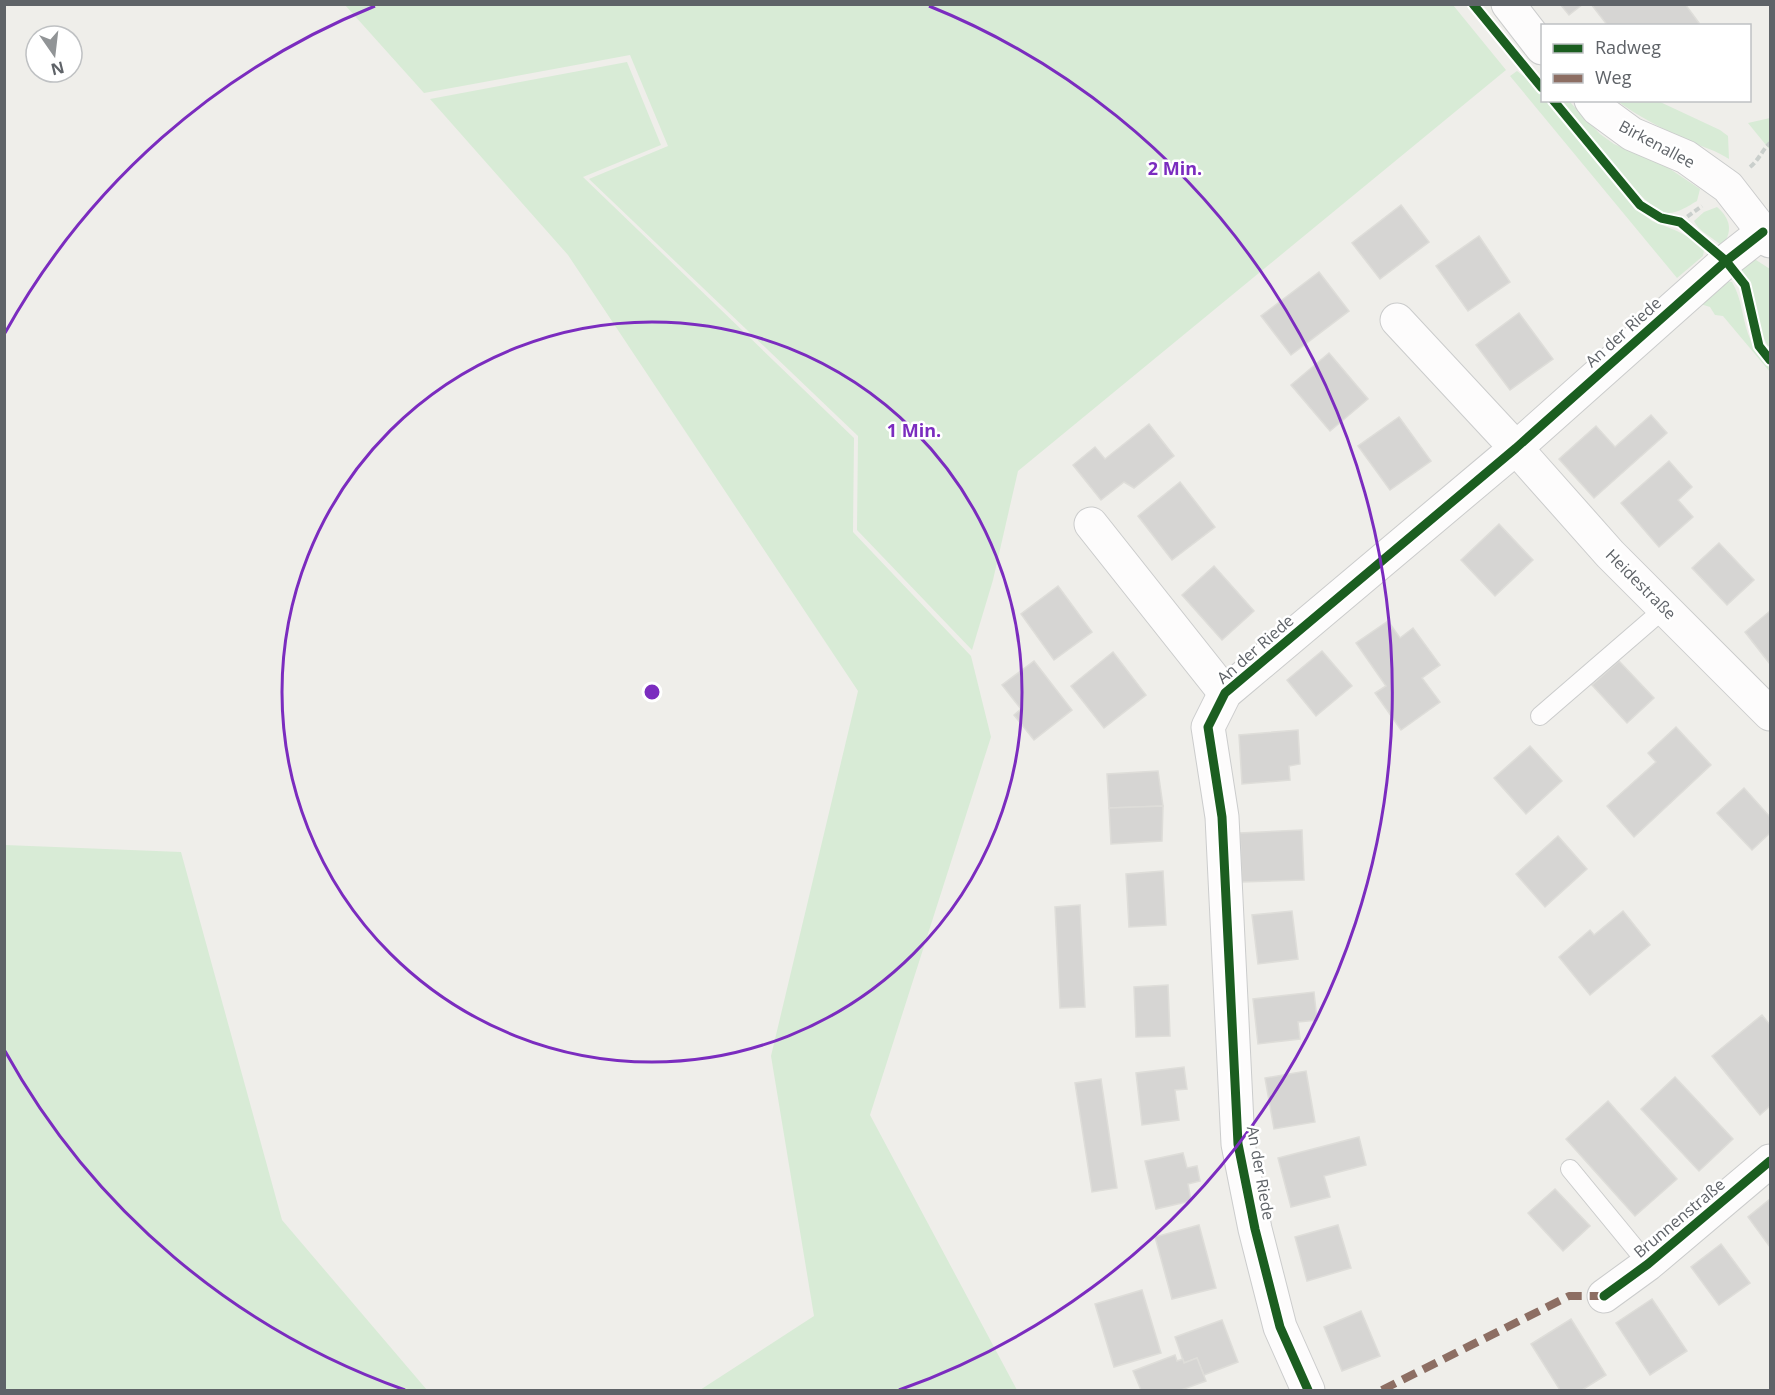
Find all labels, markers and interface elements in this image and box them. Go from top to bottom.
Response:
north arrow [24,24,84,84]
legend [1541,24,1751,102]
text: Radweg [1595,35,1661,59]
text: N [49,56,67,81]
text: Weg [1595,65,1632,89]
street label: Birkenallee [1615,115,1699,173]
text: 2 Min. [1148,156,1202,180]
street label: An der Riede [1580,292,1666,372]
text: 1 Min. [887,418,941,442]
street label: Heidestraße [1601,544,1681,624]
street label: An der Riede [1212,609,1298,689]
centre of rings [642,682,662,702]
street label: An der Riede [1242,1124,1280,1222]
street label: Brunnenstraße [1629,1173,1729,1263]

